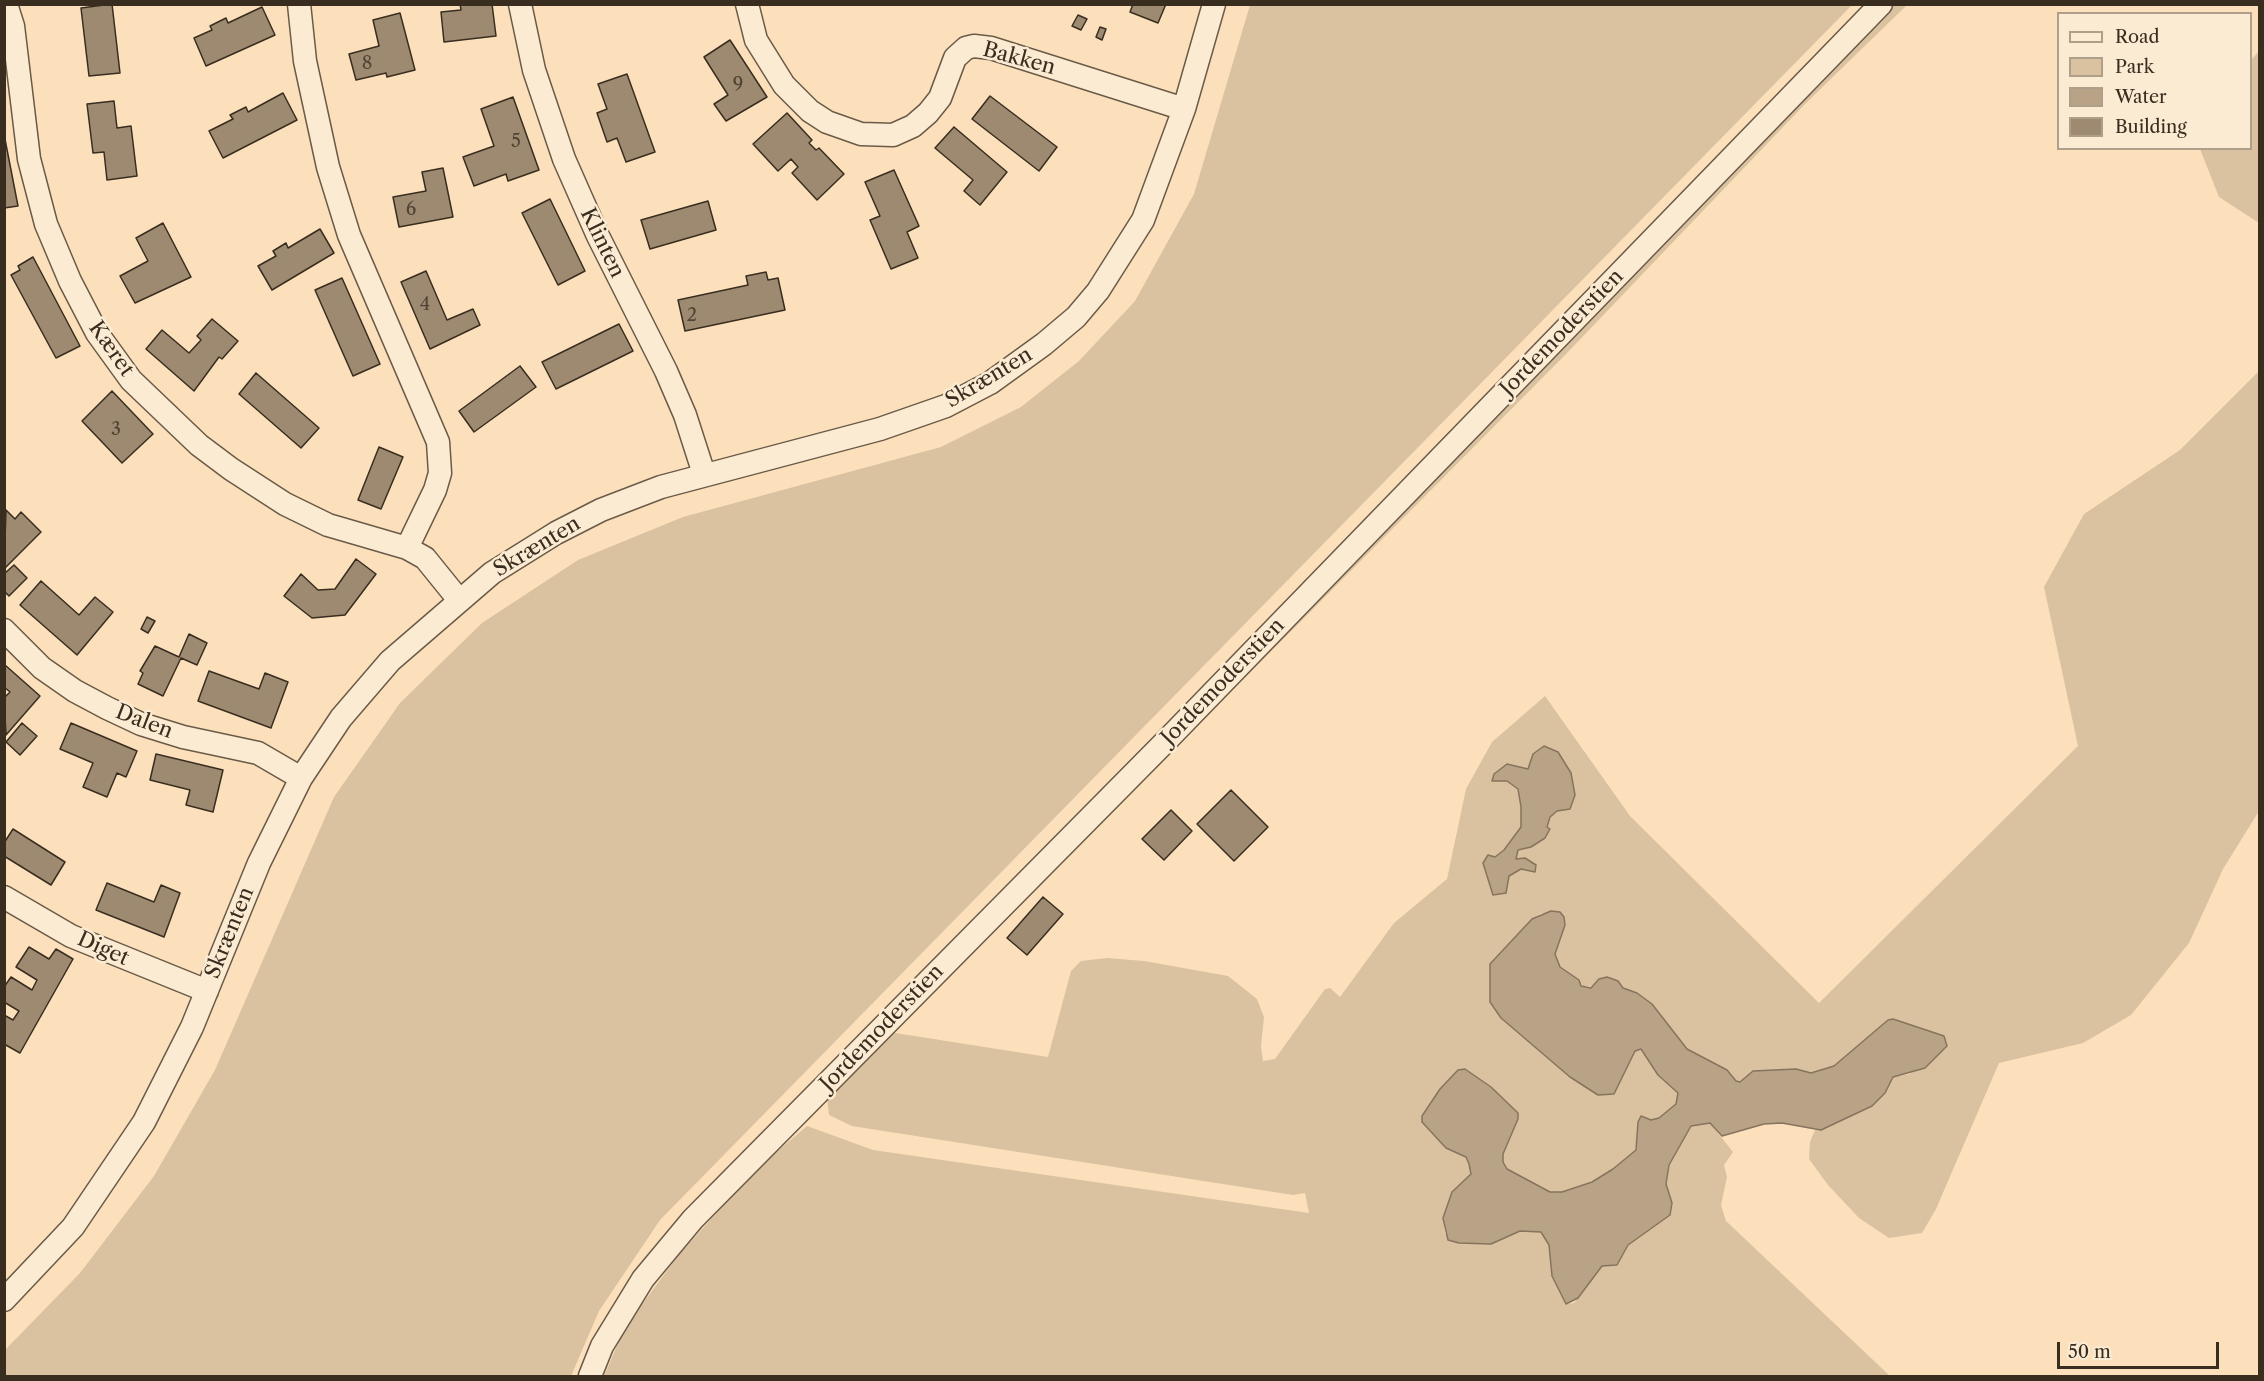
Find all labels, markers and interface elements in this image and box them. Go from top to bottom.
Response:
legend [2057,12,2252,150]
text: Road [2115,26,2160,48]
street label: Bakken [980,37,1058,81]
house number: 8 [362,53,372,75]
text: Park [2115,56,2154,78]
house number: 9 [733,74,743,96]
text: Water [2115,86,2167,108]
text: Building [2115,116,2187,138]
house number: 5 [511,131,521,153]
house number: 6 [406,199,416,221]
street label: Klinten [574,204,630,282]
street label: Jordemoderstien [1495,264,1629,402]
house number: 4 [420,294,430,316]
house number: 2 [687,305,697,327]
street label: Kæret [83,317,139,381]
street label: Skrænten [941,342,1037,414]
house number: 3 [111,419,121,441]
street label: Skrænten [489,511,585,583]
street label: Jordemoderstien [1156,613,1290,751]
street label: Dalen [112,700,176,744]
street label: Skrænten [200,884,260,982]
street label: Diget [73,927,133,971]
street label: Jordemoderstien [815,959,949,1097]
scale bar [2060,1330,2222,1368]
text: 50 m [2068,1341,2111,1363]

